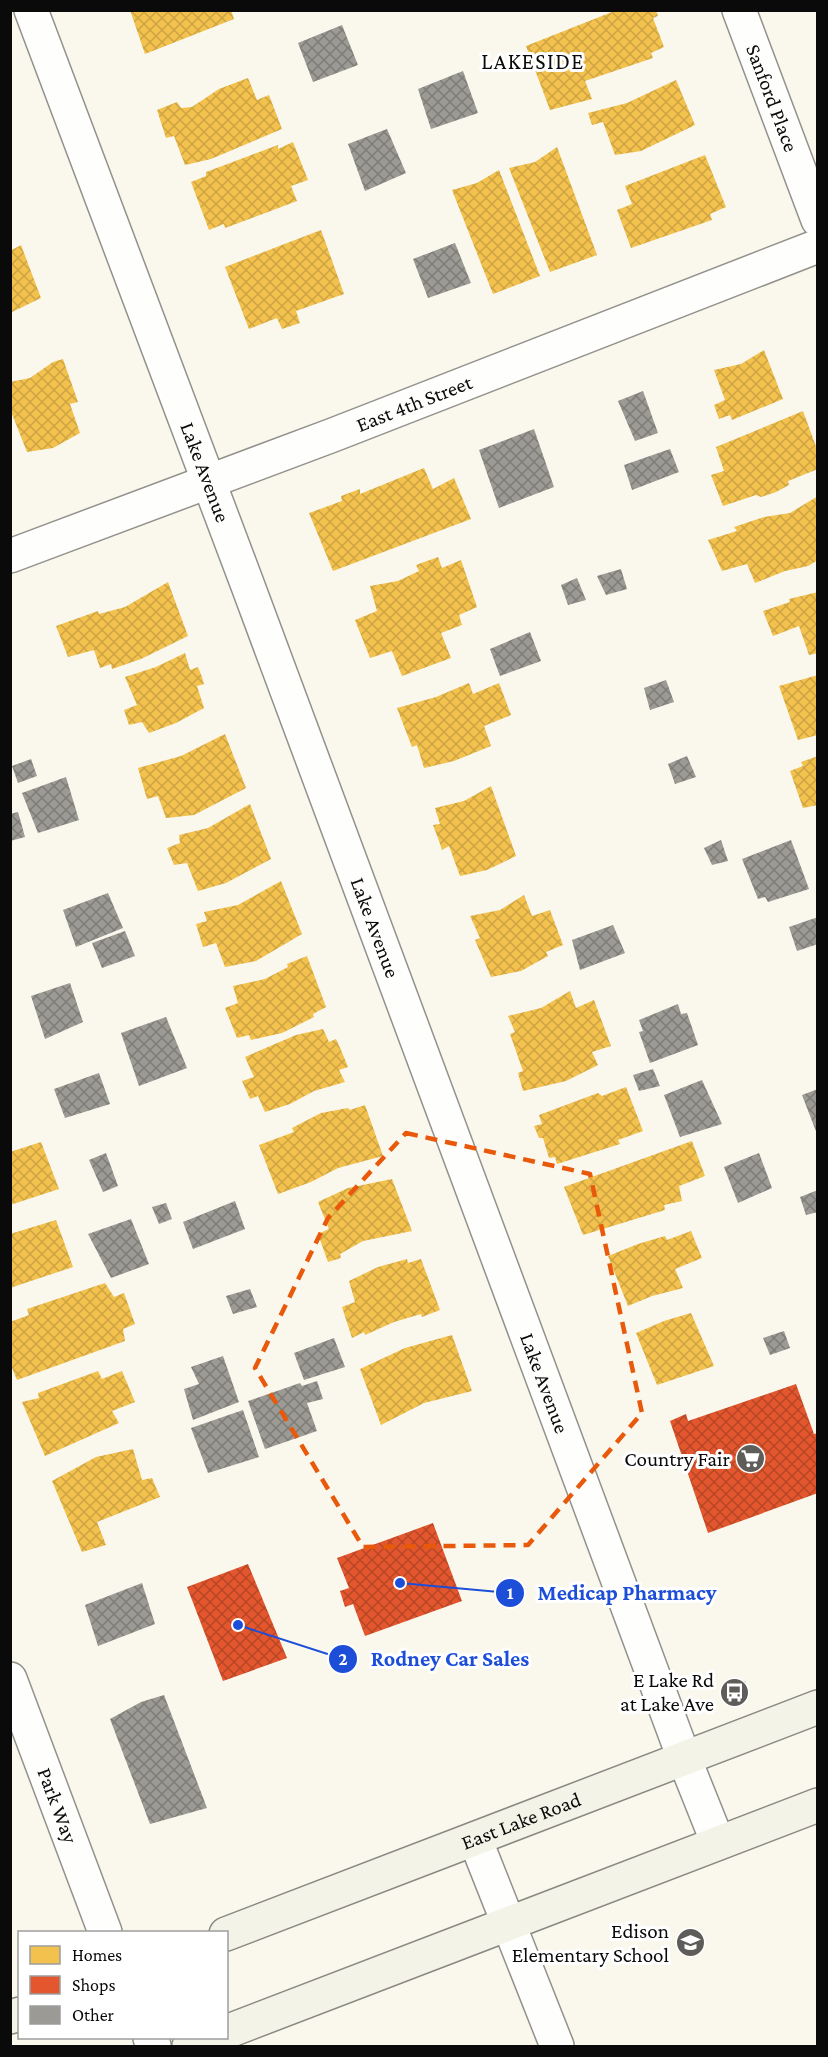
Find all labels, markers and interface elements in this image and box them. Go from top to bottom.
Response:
street label: Sanford Place [741,41,803,155]
district label: LAKESIDE [481,49,585,74]
street label: East 4th Street [353,370,476,437]
street label: Lake Avenue [175,419,235,526]
street label: Lake Avenue [346,874,405,981]
street label: Lake Avenue [515,1330,574,1437]
supermarket icon: Country Fair [735,1443,767,1475]
place label: Country Fair [624,1447,731,1471]
callout: Medicap Pharmacy [495,1573,728,1613]
text: Medicap Pharmacy [538,1580,717,1605]
text: 1 [507,1583,514,1603]
callout: Rodney Car Sales [328,1639,541,1679]
text: Rodney Car Sales [371,1646,529,1671]
text: 2 [338,1649,348,1669]
place label: E Lake Rd at Lake Ave [620,1668,714,1716]
bus stop icon: E Lake Rd at Lake Ave [719,1676,751,1708]
street label: Park Way [32,1764,83,1847]
street label: East Lake Road [458,1787,584,1855]
place label: Edison Elementary School [512,1919,669,1967]
school or university icon: Edison Elementary School [674,1927,706,1959]
legend [18,1931,228,2039]
text: Homes [72,1945,122,1965]
text: Shops [72,1975,116,1995]
text: Other [72,2005,115,2025]

